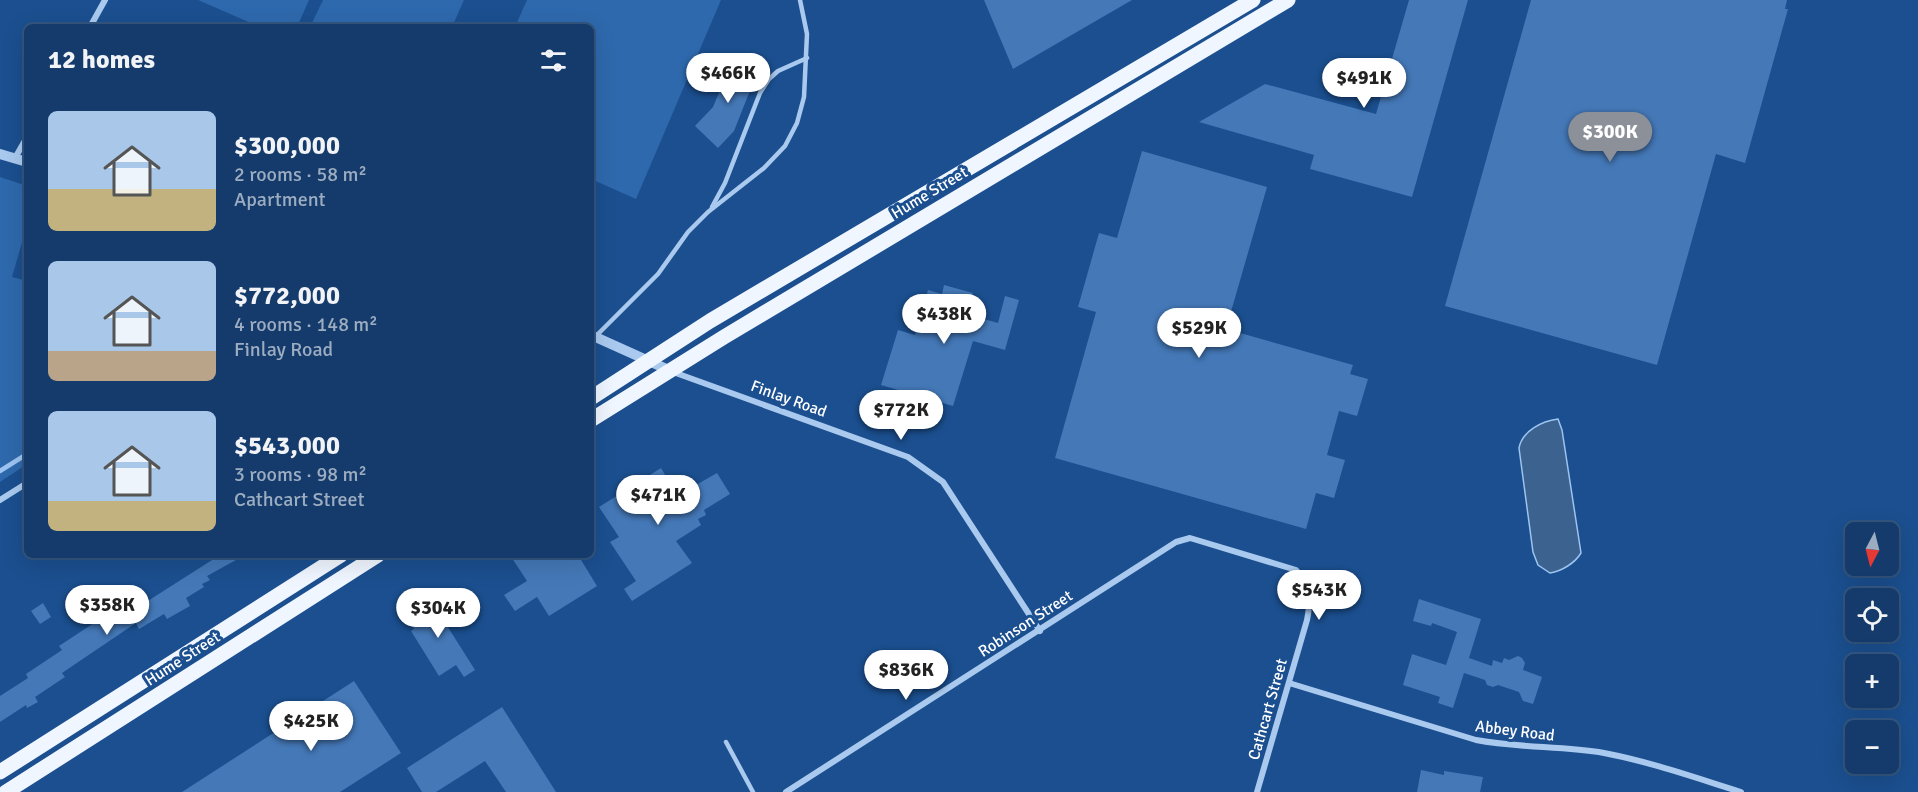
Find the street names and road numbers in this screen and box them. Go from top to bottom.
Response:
street label: Hume Street [888,162,972,223]
street label: Finlay Road [748,376,829,422]
street label: Robinson Street [975,586,1077,662]
street label: Hume Street [141,627,224,691]
street label: Cathcart Street [1244,656,1292,762]
street label: Abbey Road [1474,716,1556,746]

